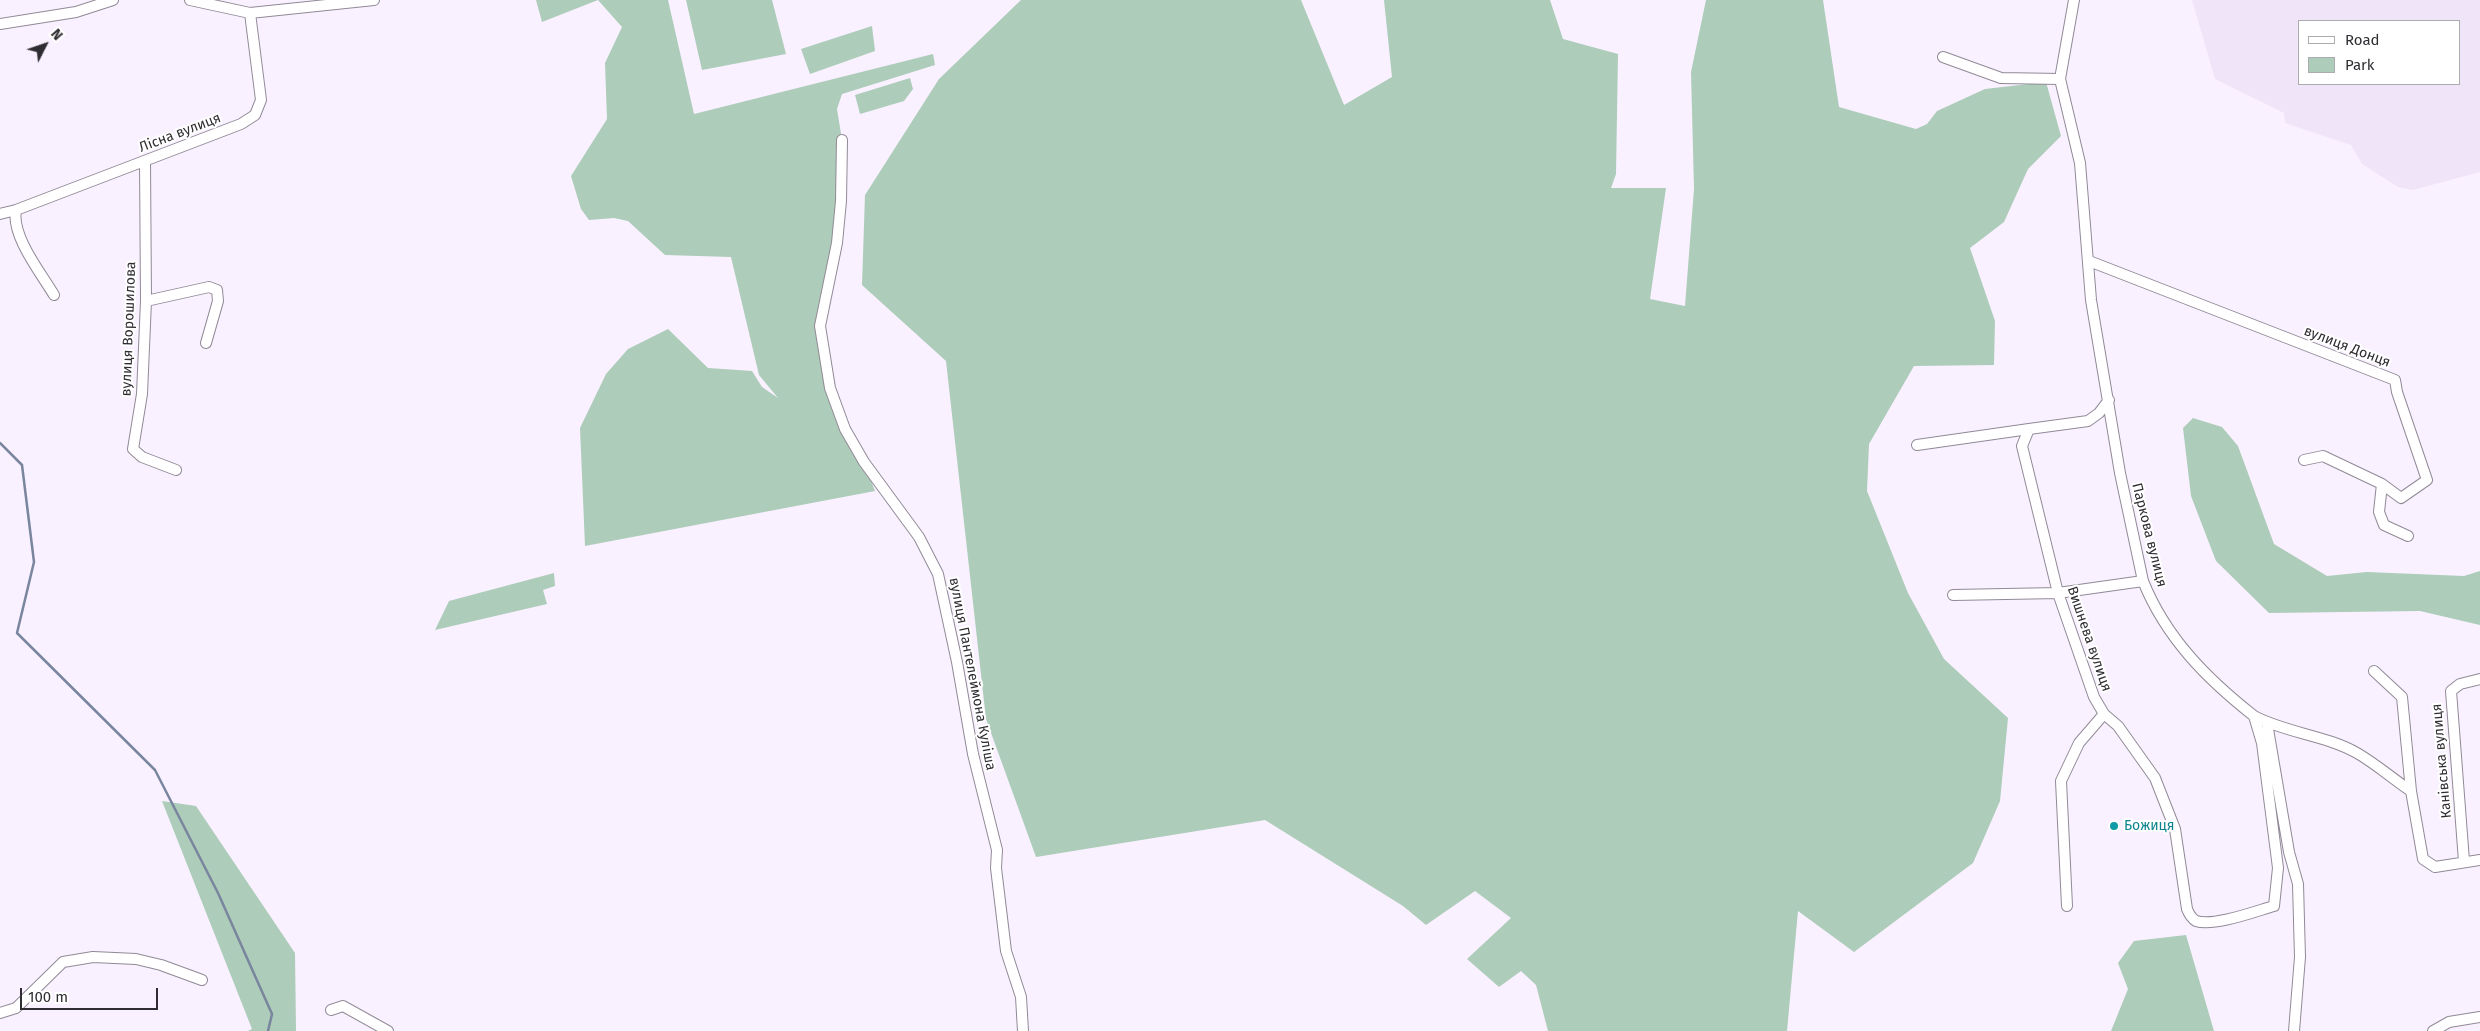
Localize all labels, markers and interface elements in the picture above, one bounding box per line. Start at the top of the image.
north arrow [20,20,70,70]
legend [2298,20,2460,85]
text: N [47,26,66,44]
text: Road [2345,31,2380,49]
text: Park [2345,56,2375,74]
street label: Лісна вулиця [137,110,223,156]
street label: вулиця Ворошилова [118,261,140,397]
street label: вулиця Донця [2301,323,2393,371]
street label: Паркова вулиця [2128,481,2170,589]
street label: вулиця Пантелеймона Куліша [945,576,999,772]
street label: Вишнева вулиця [2063,584,2115,694]
street label: Канівська вулиця [2429,703,2455,819]
place label: Божиця [2124,818,2175,834]
marker: Божиця [2108,820,2120,832]
scale bar [22,978,160,1010]
text: 100 m [28,988,68,1006]

